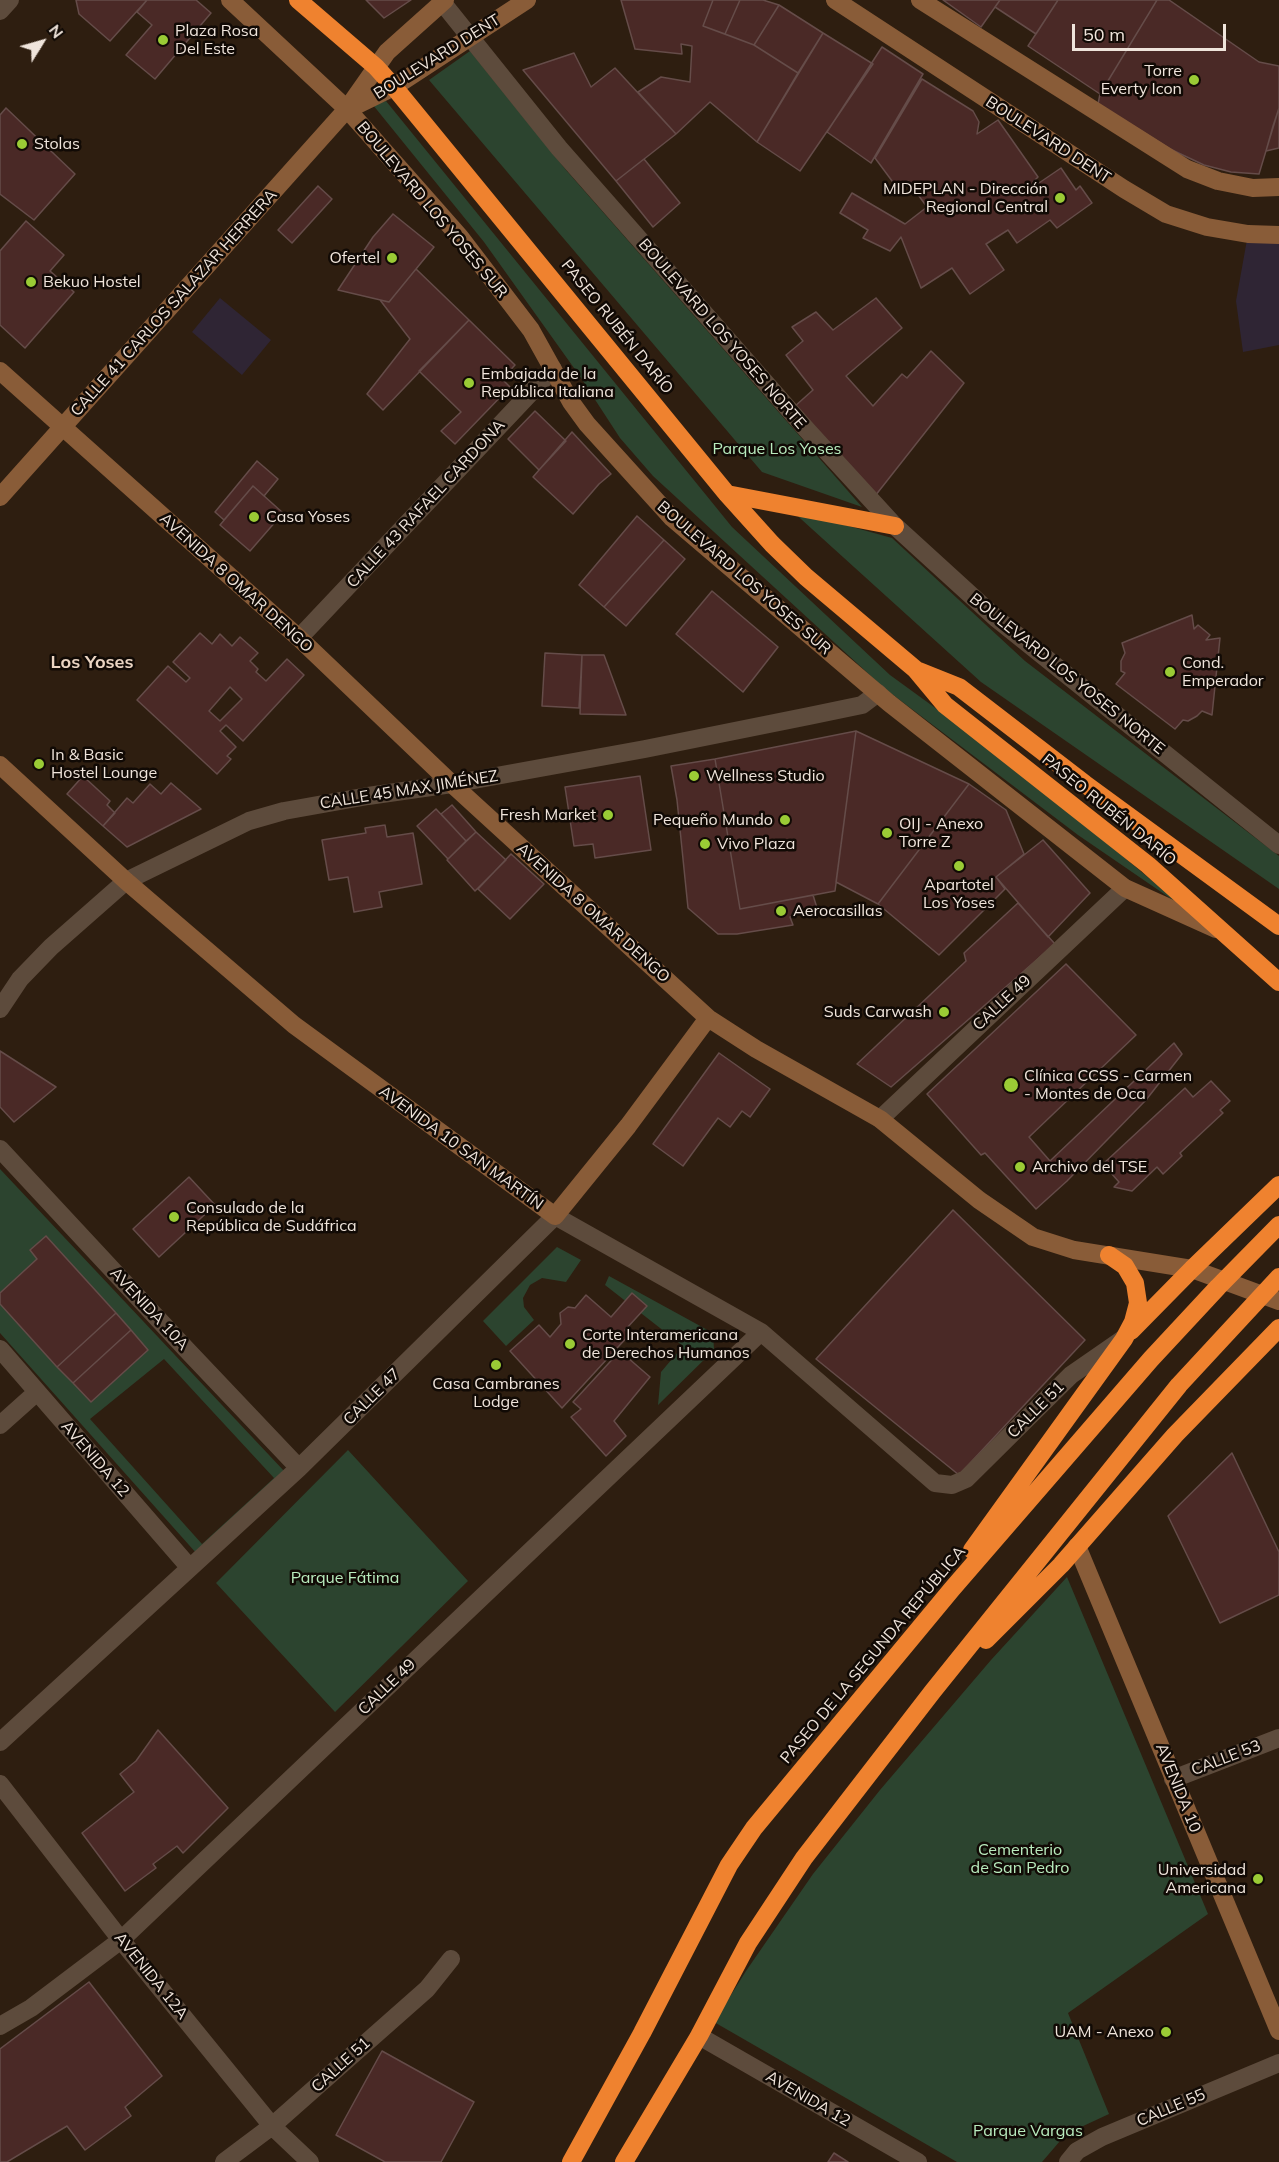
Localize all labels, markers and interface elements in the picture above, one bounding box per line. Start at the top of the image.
street label: BOULEVARD DENT [370,10,504,104]
north arrow [12,12,72,72]
scale bar [1075,12,1230,50]
text: N [45,20,68,42]
place label: Plaza Rosa Del Este [175,21,258,59]
text: 50 m [1083,23,1125,46]
marker: Plaza Rosa Del Este [156,33,170,47]
place label: Torre Everty Icon [1101,61,1182,99]
marker: Torre Everty Icon [1187,73,1201,87]
street label: BOULEVARD DENT [982,92,1114,188]
street label: BOULEVARD LOS YOSES SUR [353,118,511,302]
place label: Stolas [34,134,80,154]
marker: Stolas [15,137,29,151]
place label: MIDEPLAN - Dirección Regional Central [883,179,1048,217]
street label: CALLE 41 CARLOS SALAZAR HERRERA [67,186,281,420]
marker: MIDEPLAN - Dirección Regional Central [1053,191,1067,205]
street label: BOULEVARD LOS YOSES NORTE [634,235,810,433]
place label: Ofertel [329,248,380,268]
marker: Ofertel [385,251,399,265]
street label: PASEO RUBÉN DARÍO [557,256,677,398]
place label: Bekuo Hostel [43,272,141,292]
marker: Bekuo Hostel [24,275,38,289]
place label: Embajada de la República Italiana [481,364,614,402]
marker: Embajada de la República Italiana [462,376,476,390]
street label: CALLE 43 RAFAEL CARDONA [343,416,509,592]
park label: Parque Los Yoses [712,439,842,459]
street label: BOULEVARD LOS YOSES SUR [653,497,835,659]
place label: Casa Yoses [266,507,350,527]
street label: AVENIDA 8 OMAR DENGO [155,509,317,657]
marker: Casa Yoses [247,510,261,524]
street label: BOULEVARD LOS YOSES NORTE [965,589,1169,759]
district label: Los Yoses [51,652,133,674]
place label: Cond. Emperador [1182,653,1264,691]
marker: Cond. Emperador [1163,665,1177,679]
place label: In & Basic Hostel Lounge [51,745,157,783]
street label: PASEO RUBÉN DARÍO [1038,750,1180,870]
marker: In & Basic Hostel Lounge [32,757,46,771]
street label: CALLE 45 MAX JIMÉNEZ [319,766,499,814]
place label: Wellness Studio [706,766,825,786]
marker: Wellness Studio [687,769,701,783]
place label: Fresh Market [500,805,596,825]
marker: Fresh Market [601,808,615,822]
place label: Pequeño Mundo [653,810,773,830]
marker: Pequeño Mundo [778,813,792,827]
place label: OIJ - Anexo Torre Z [899,814,983,852]
marker: OIJ - Anexo Torre Z [880,826,894,840]
place label: Vivo Plaza [717,834,795,854]
marker: Vivo Plaza [698,837,712,851]
street label: AVENIDA 8 OMAR DENGO [512,839,674,987]
marker: Apartotel Los Yoses [952,859,966,873]
place label: Apartotel Los Yoses [923,875,995,913]
place label: Aerocasillas [793,901,883,921]
marker: Aerocasillas [774,904,788,918]
street label: CALLE 49 [969,971,1035,1035]
place label: Suds Carwash [824,1002,932,1022]
marker: Suds Carwash [937,1005,951,1019]
place label: Clínica CCSS - Carmen - Montes de Oca [1024,1066,1192,1104]
marker: Clínica CCSS - Carmen - Montes de Oca [1002,1076,1020,1094]
street label: AVENIDA 10 SAN MARTÍN [375,1082,547,1214]
place label: Archivo del TSE [1032,1157,1147,1177]
marker: Archivo del TSE [1013,1160,1027,1174]
place label: Consulado de la República de Sudáfrica [186,1198,357,1236]
marker: Consulado de la República de Sudáfrica [167,1210,181,1224]
street label: AVENIDA 10A [106,1264,192,1354]
place label: Corte Interamericana de Derechos Humanos [582,1325,750,1363]
marker: Corte Interamericana de Derechos Humanos [563,1337,577,1351]
marker: Casa Cambranes Lodge [489,1358,503,1372]
street label: CALLE 47 [340,1365,404,1429]
place label: Casa Cambranes Lodge [432,1374,560,1412]
street label: CALLE 51 [1004,1378,1068,1442]
street label: AVENIDA 12 [57,1417,133,1501]
street label: PASEO DE LA SEGUNDA REPÚBLICA [776,1542,970,1768]
park label: Parque Fátima [291,1568,399,1588]
street label: CALLE 49 [354,1655,420,1719]
street label: CALLE 53 [1189,1736,1263,1780]
street label: AVENIDA 10 [1151,1741,1205,1835]
park label: Cementerio de San Pedro [971,1840,1069,1878]
place label: Universidad Americana [1158,1860,1246,1898]
marker: Universidad Americana [1251,1872,1265,1886]
street label: AVENIDA 12A [110,1929,192,2023]
place label: UAM - Anexo [1054,2022,1154,2042]
marker: UAM - Anexo [1159,2025,1173,2039]
street label: CALLE 51 [308,2034,374,2096]
street label: AVENIDA 12 [762,2067,854,2131]
street label: CALLE 55 [1134,2085,1208,2131]
park label: Parque Vargas [973,2121,1083,2141]

